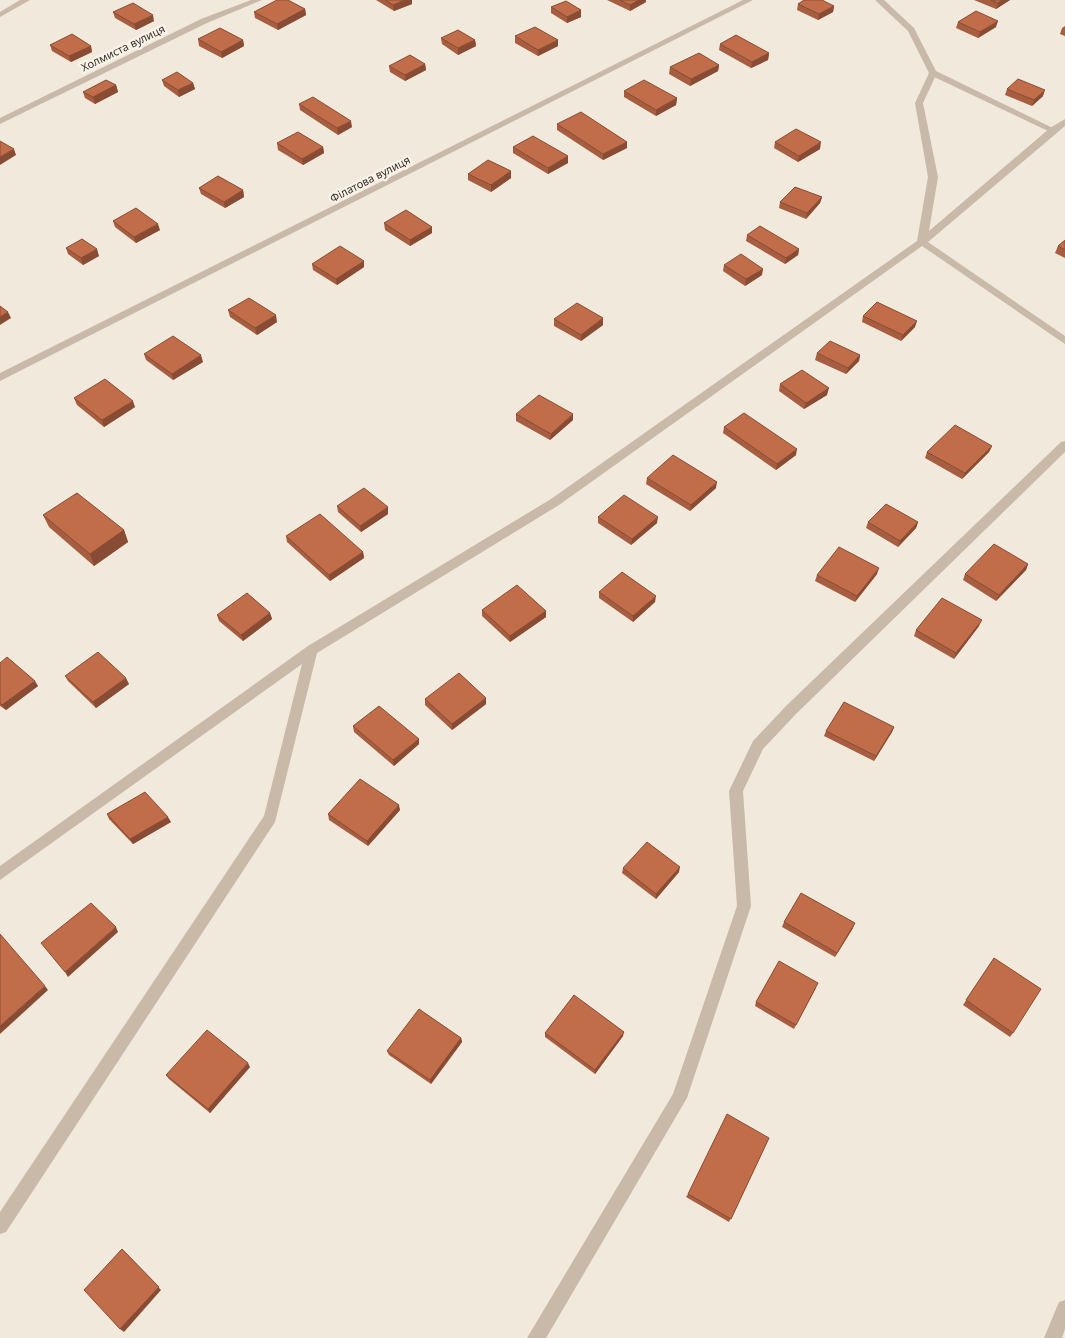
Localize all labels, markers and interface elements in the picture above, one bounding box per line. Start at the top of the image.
street label: Холмиста вулиця [78,21,167,74]
street label: Філатова вулиця [327,152,413,205]

